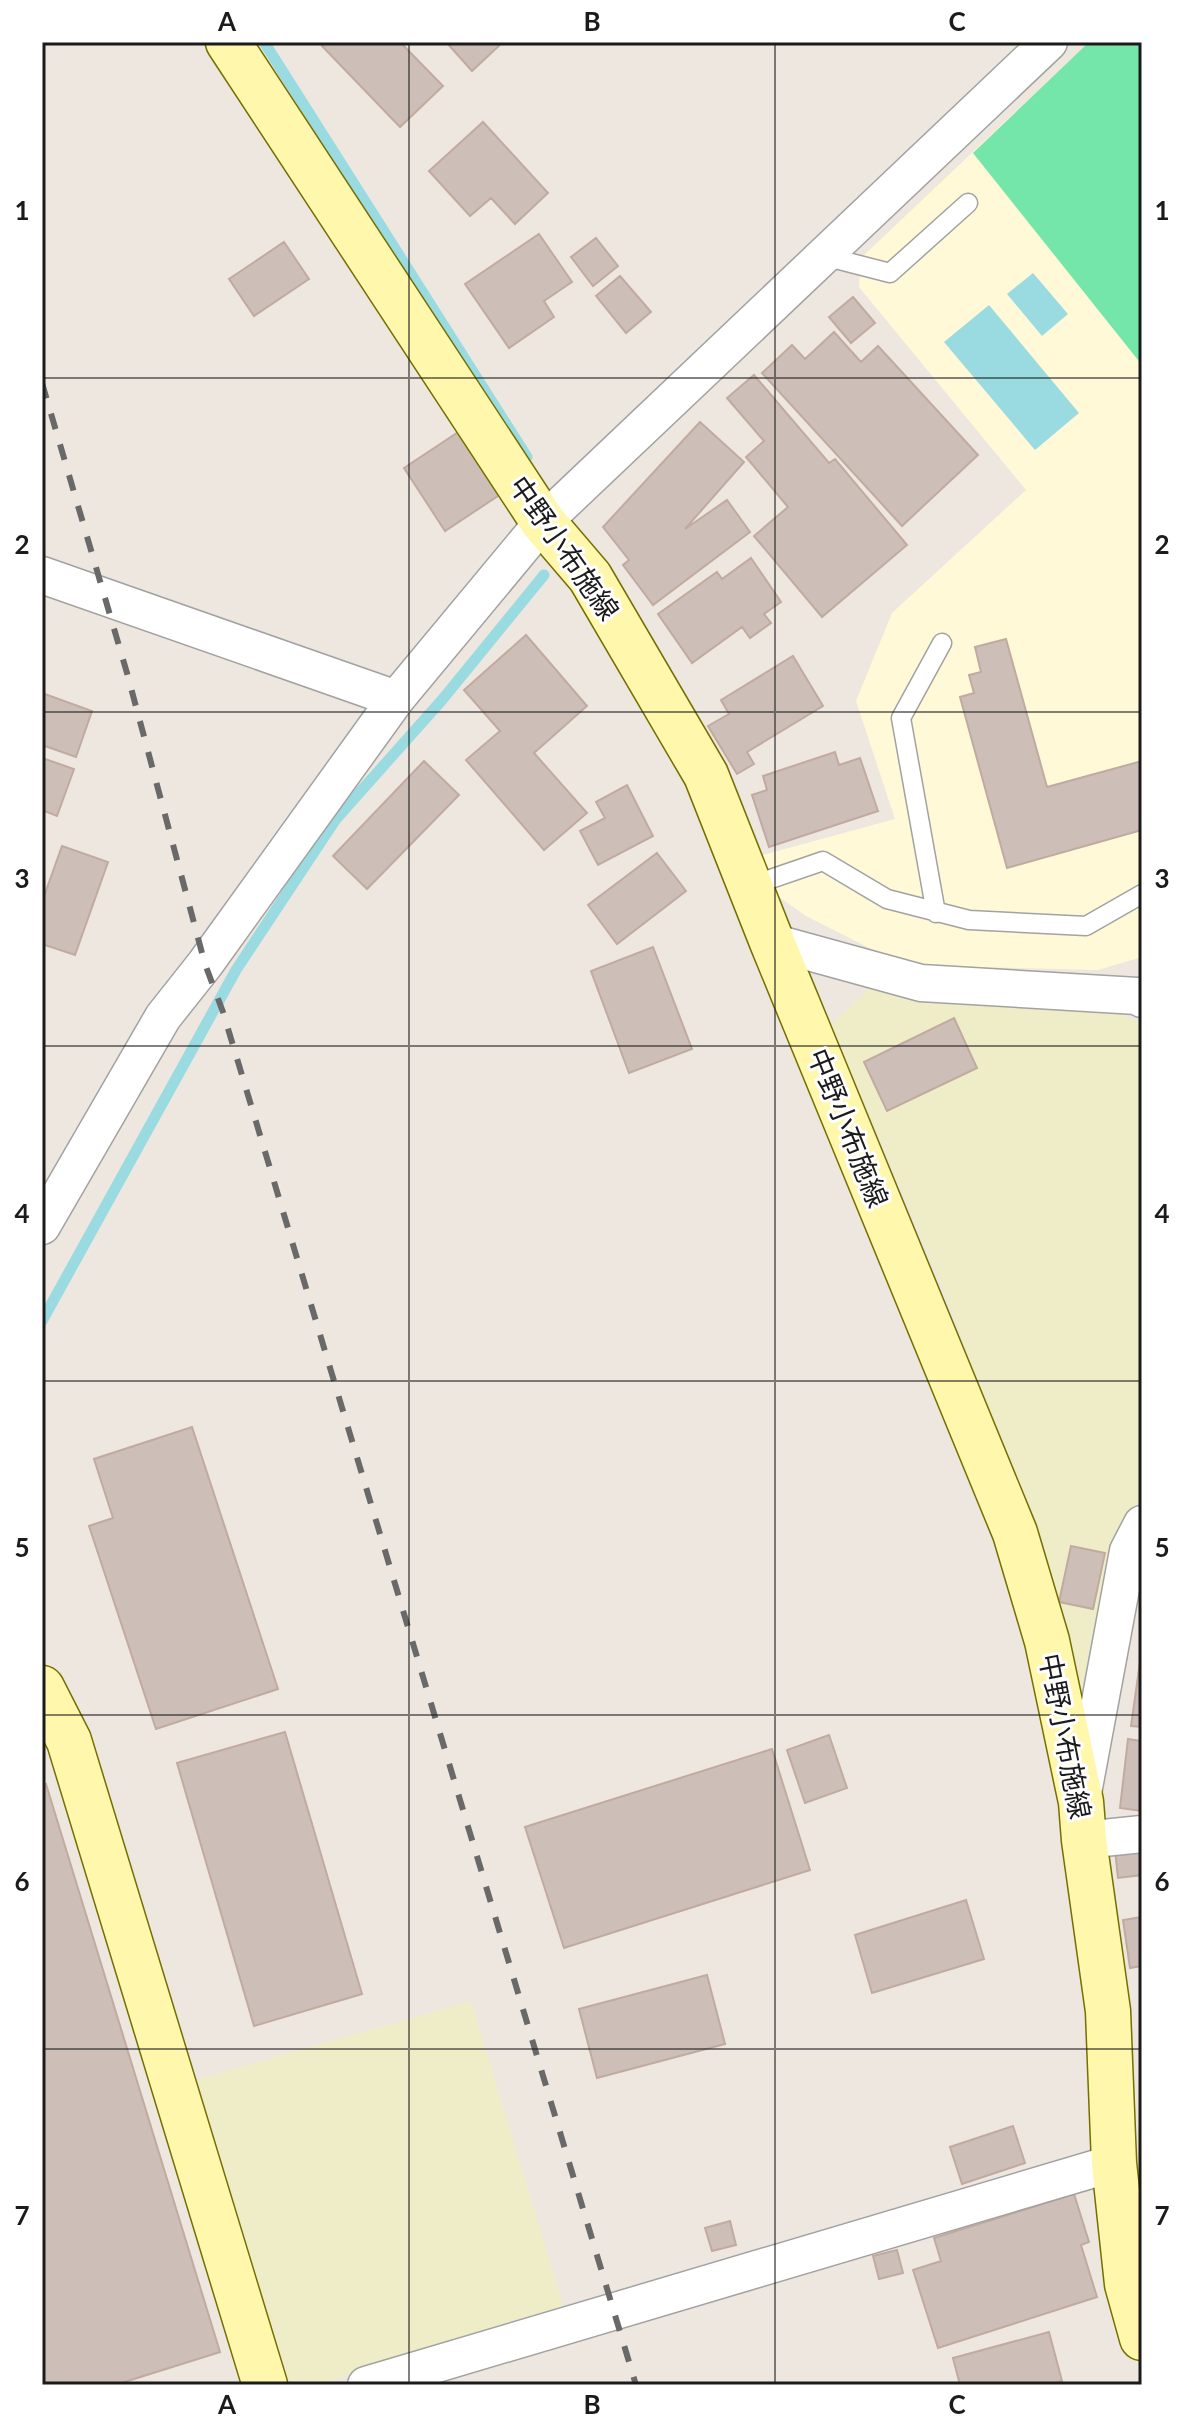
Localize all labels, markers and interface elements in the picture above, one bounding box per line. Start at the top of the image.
text: A [217,5,237,37]
text: B [583,5,601,37]
text: C [948,5,966,37]
text: 1 [14,194,30,226]
text: 1 [1154,194,1170,226]
street label: 中野小布施線 [503,469,627,626]
text: 2 [14,528,30,560]
text: 2 [1154,528,1170,560]
text: 3 [14,862,30,894]
text: 3 [1154,862,1170,894]
street label: 中野小布施線 [802,1043,896,1212]
text: 4 [14,1197,30,1229]
text: 4 [1154,1197,1170,1229]
text: 5 [14,1531,30,1563]
text: 5 [1154,1531,1170,1563]
street label: 中野小布施線 [1033,1650,1099,1822]
text: 6 [14,1865,30,1897]
text: 6 [1154,1865,1170,1897]
text: 7 [14,2199,30,2231]
text: 7 [1154,2199,1170,2231]
text: A [217,2388,237,2420]
text: B [583,2388,601,2420]
text: C [948,2388,966,2420]

